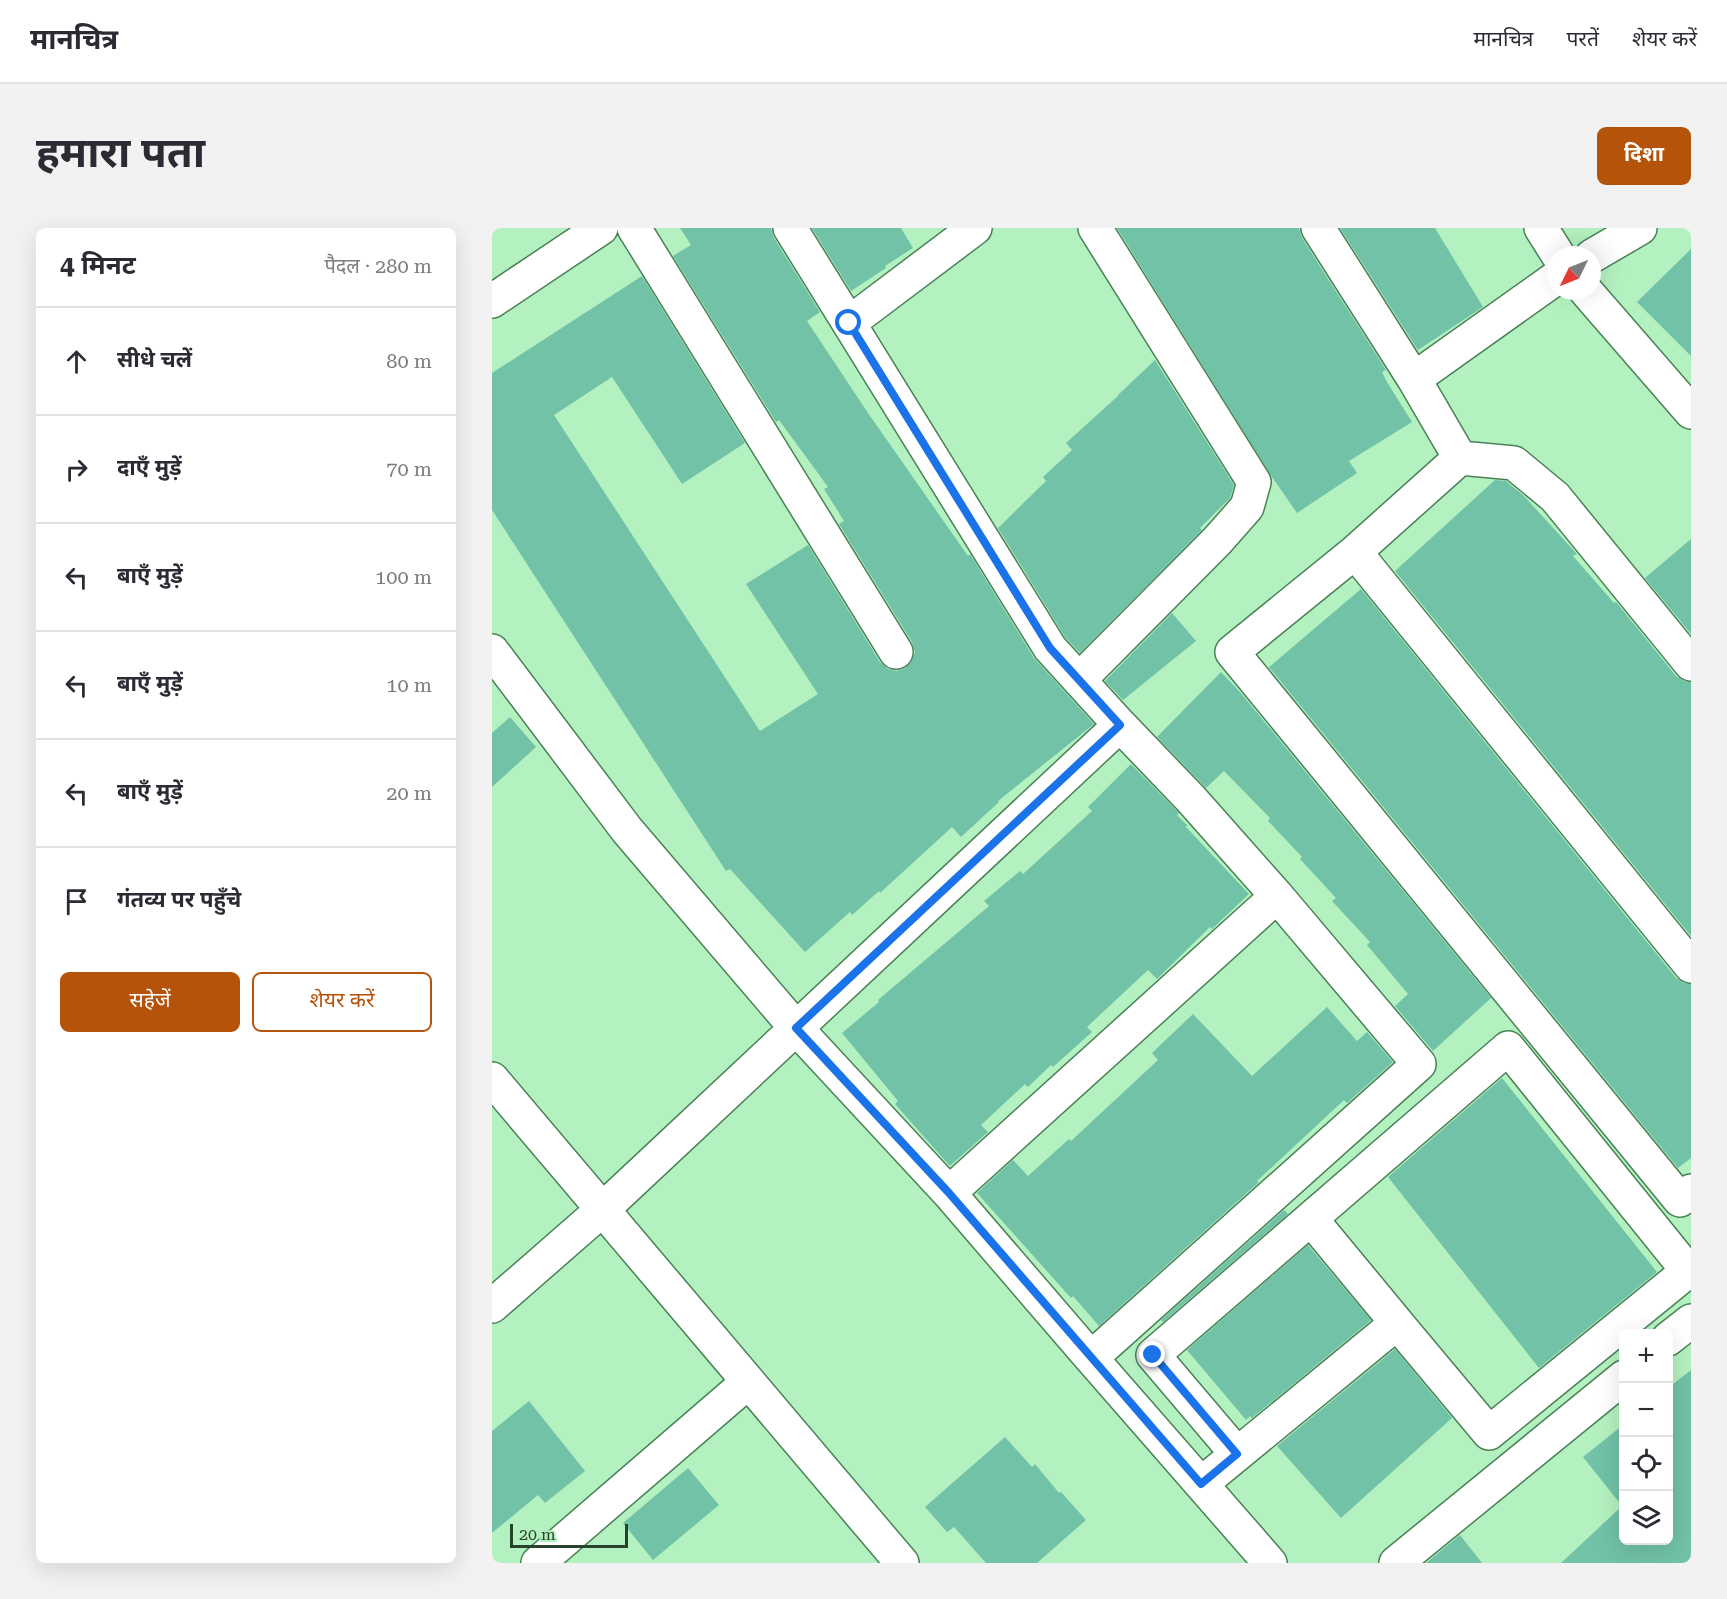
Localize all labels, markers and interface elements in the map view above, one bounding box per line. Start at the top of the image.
text: मानचित्र [30,23,118,56]
text: मानचित्र [1473,27,1533,51]
text: परतें [1566,27,1599,51]
text: शेयर करें [1632,27,1697,51]
button: दिशा [1597,127,1691,185]
text: हमारा पता [36,128,205,177]
north arrow [1547,246,1601,300]
text: 4 मिनट [60,250,136,280]
text: पैदल · 280 m [324,254,432,278]
route start [835,309,861,335]
icon: ahead [60,345,93,378]
text: सीधे चलें [117,347,192,372]
text: 80 m [386,349,432,373]
icon: right [60,453,93,486]
text: दाएँ मुड़ें [117,455,182,480]
text: 70 m [386,457,432,481]
icon: left [60,561,93,594]
text: बाएँ मुड़ें [117,563,183,588]
text: 100 m [375,565,432,589]
icon: left [60,669,93,702]
text: बाएँ मुड़ें [117,671,183,696]
text: 10 m [386,673,432,697]
icon: left [60,777,93,810]
text: बाएँ मुड़ें [117,779,183,804]
text: 20 m [386,781,432,805]
icon: arrive [60,885,93,918]
text: गंतव्य पर पहुँचे [117,887,241,912]
button: सहेजें [60,972,240,1032]
button: शेयर करें [252,972,432,1032]
map controls [1619,1329,1673,1545]
button: + [1619,1329,1673,1383]
route end [1139,1341,1165,1367]
button: − [1619,1383,1673,1437]
button: locate [1619,1437,1673,1491]
button: layers [1619,1491,1673,1545]
scale bar [510,1521,628,1548]
text: 20 m [519,1525,556,1544]

